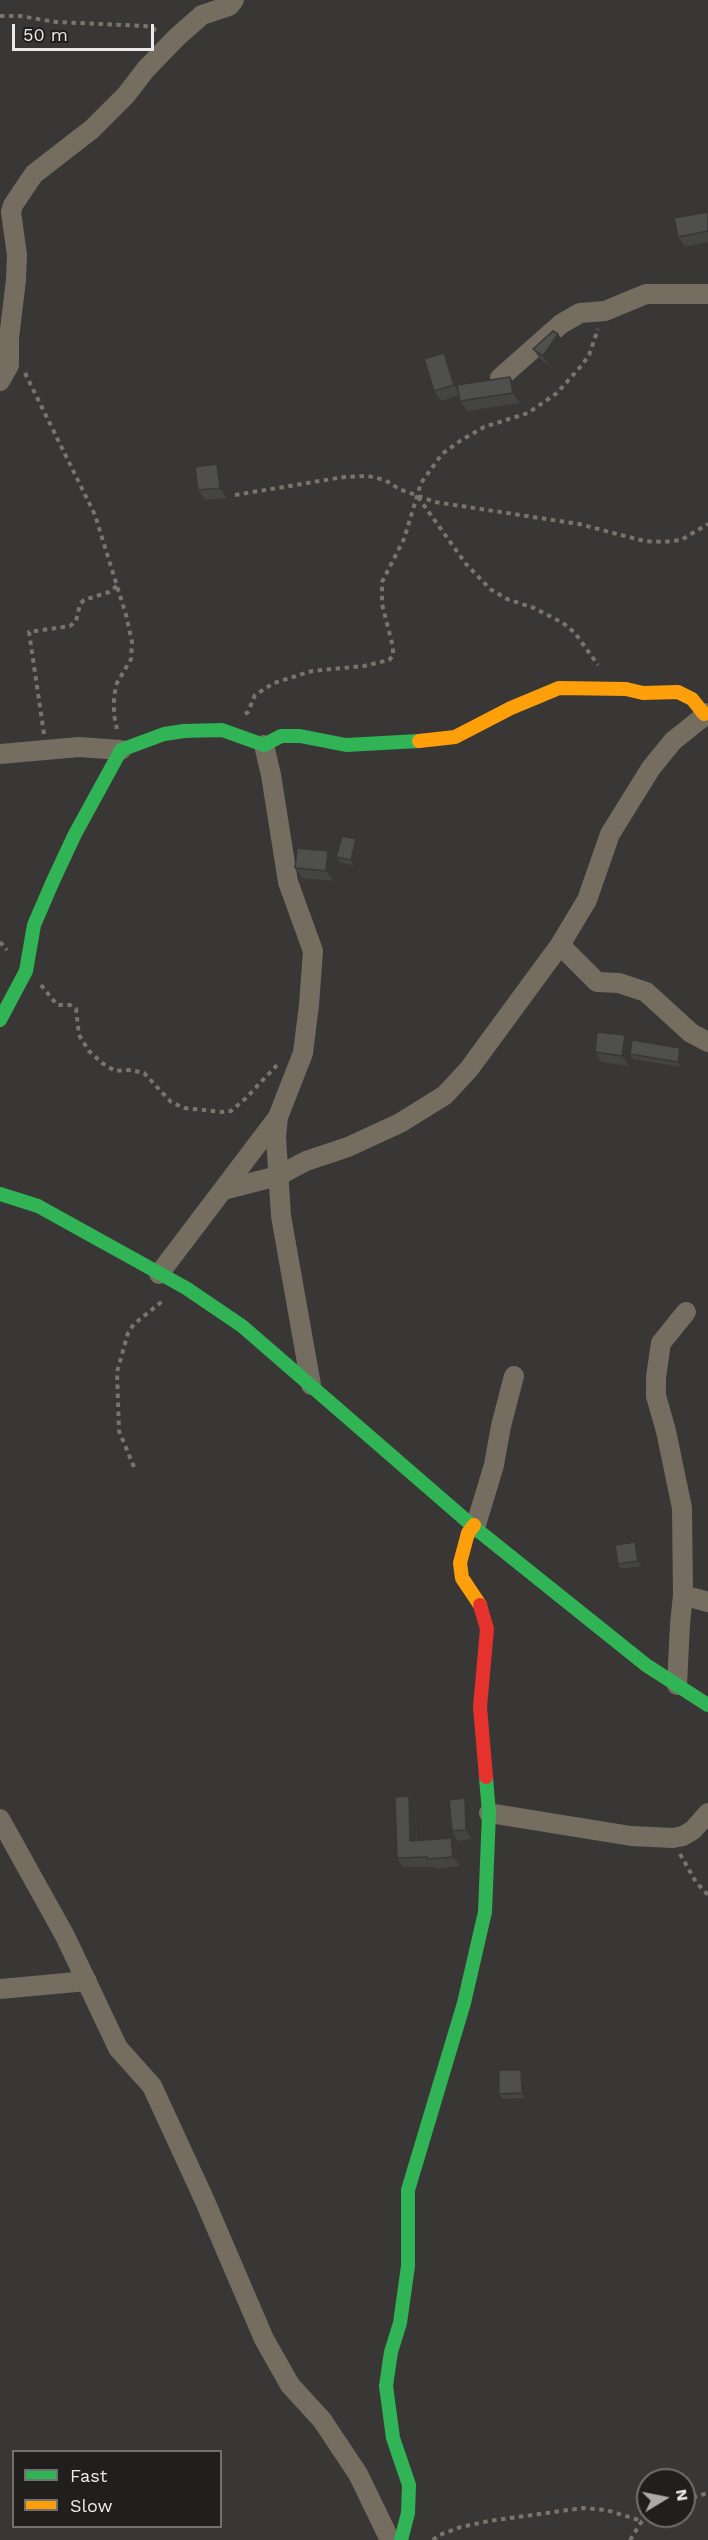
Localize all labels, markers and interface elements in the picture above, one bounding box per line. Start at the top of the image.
scale bar [15,12,158,50]
text: 50 m [23,24,68,45]
legend [12,2450,222,2528]
text: Fast [70,2465,107,2486]
north arrow [636,2468,696,2528]
text: N [672,2488,693,2503]
text: Slow [70,2495,113,2516]

